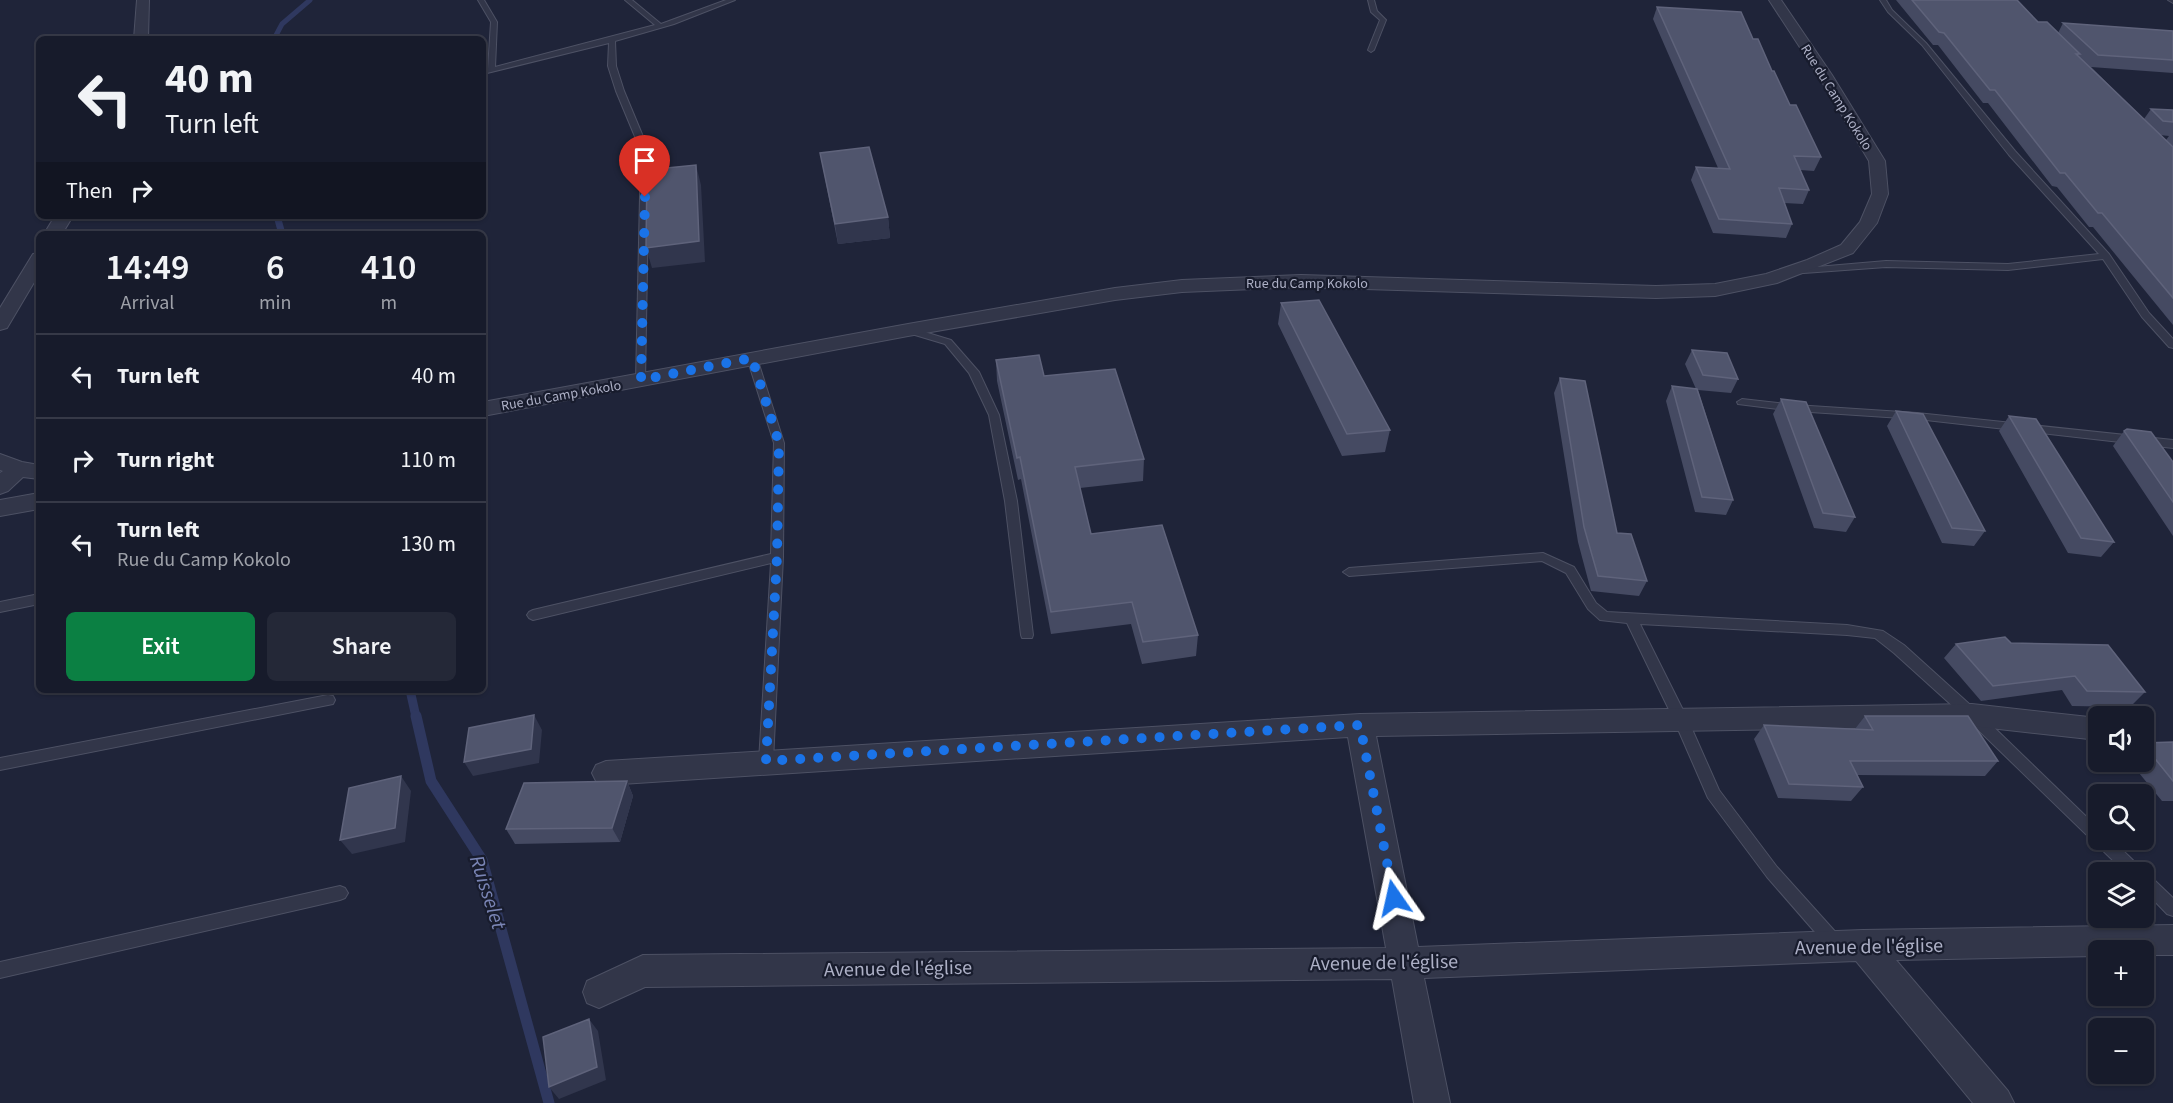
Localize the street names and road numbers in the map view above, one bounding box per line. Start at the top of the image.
street label: Rue du Camp Kokolo [1795,41,1877,154]
street label: Rue du Camp Kokolo [1246,274,1368,294]
street label: Rue du Camp Kokolo [499,376,623,416]
street label: Avenue de l'église [1795,932,1943,962]
street label: Avenue de l'église [1310,948,1458,978]
street label: Avenue de l'église [824,954,972,984]

